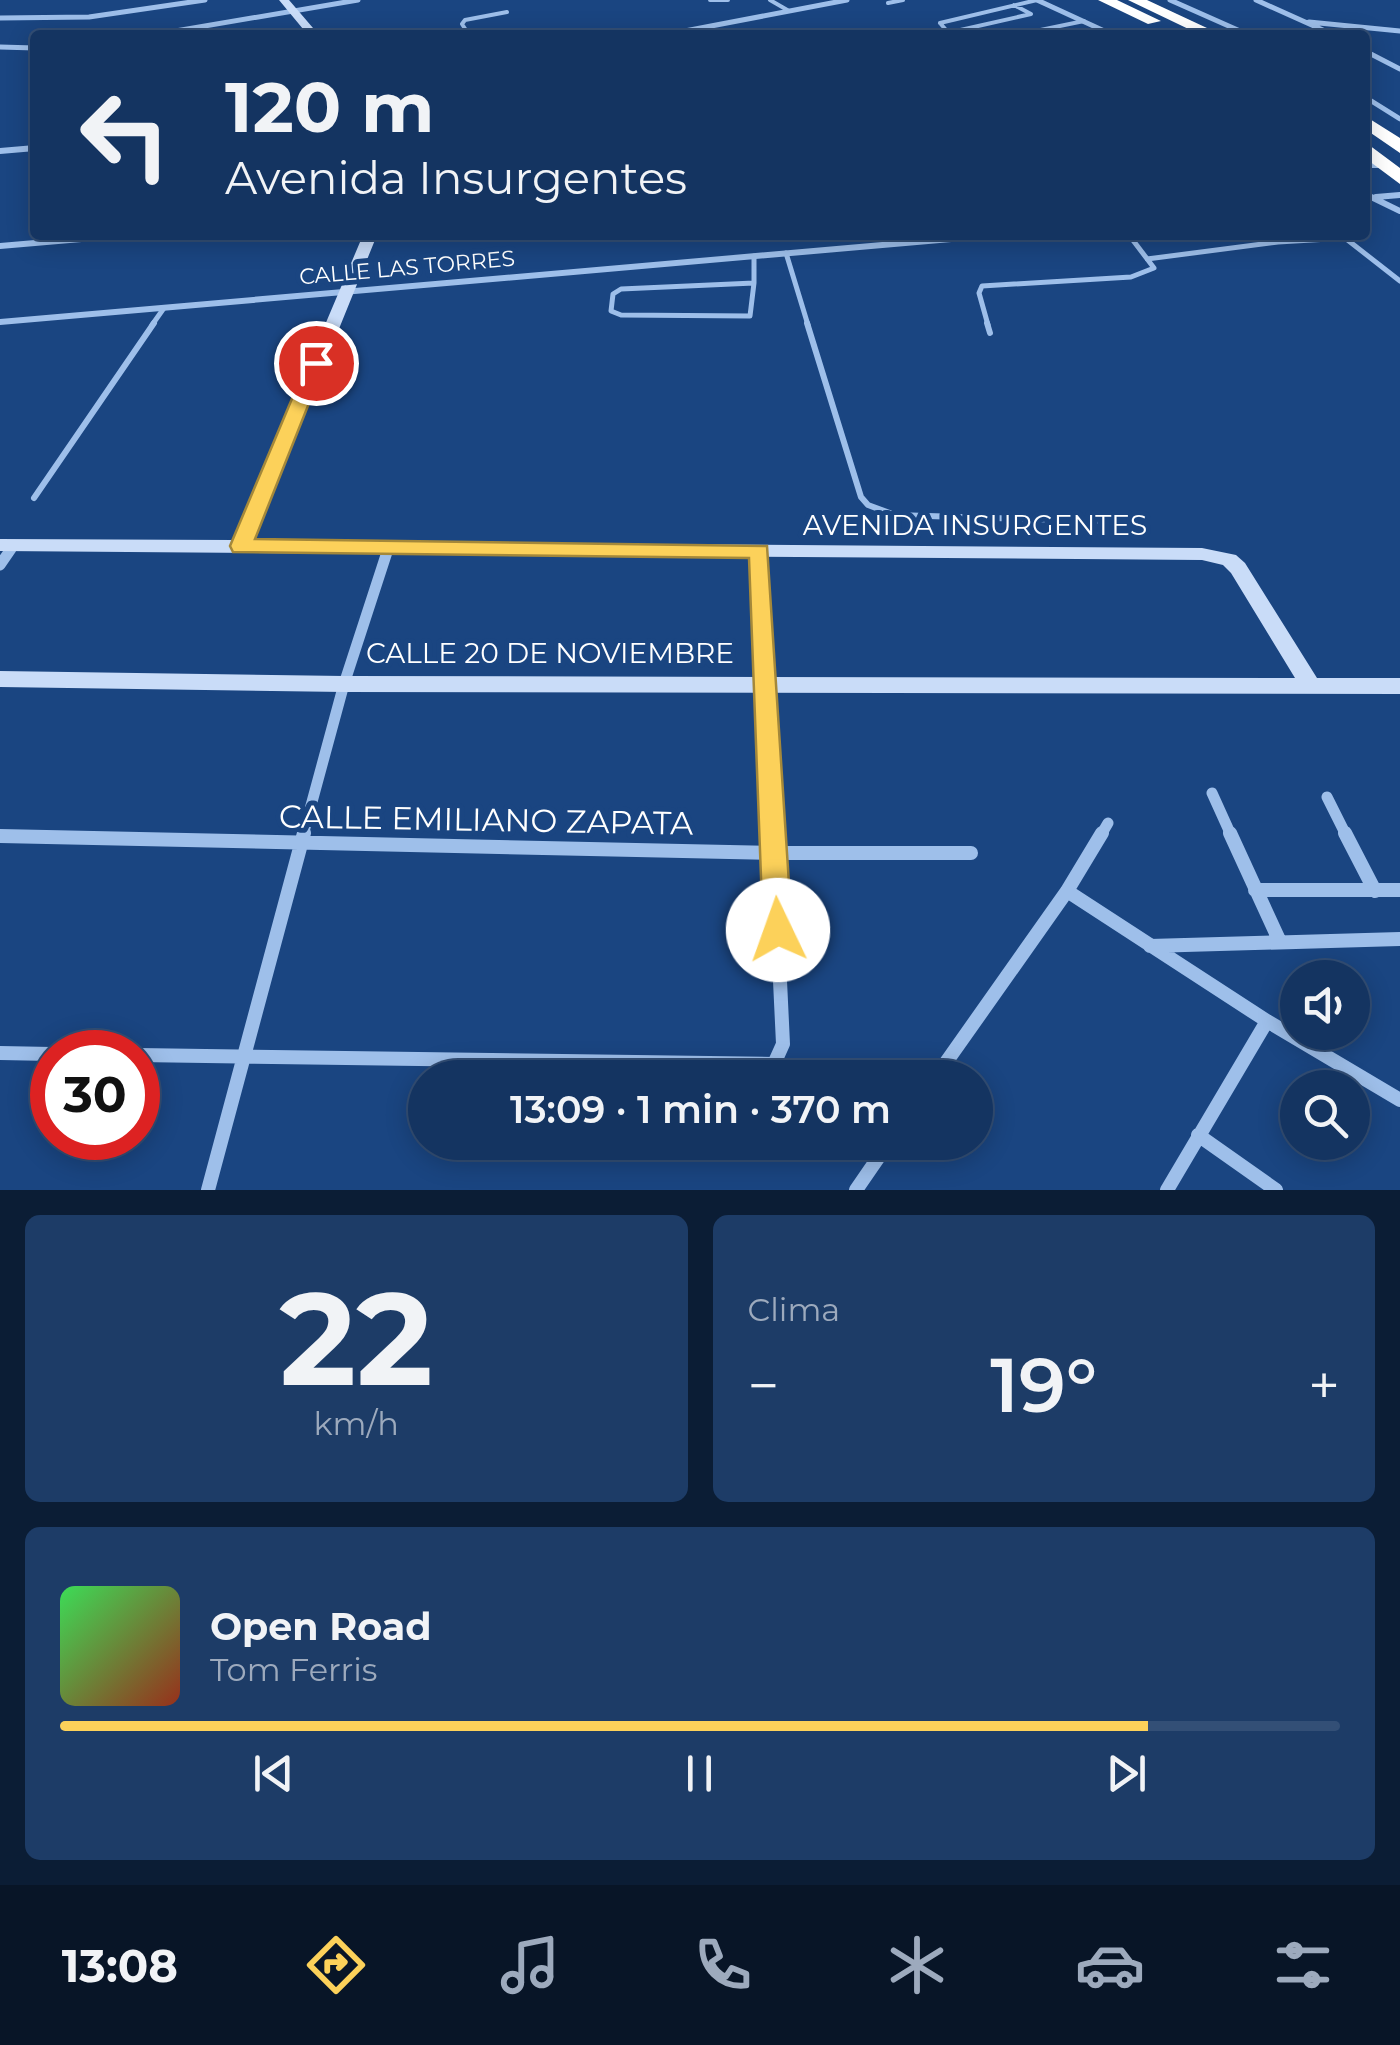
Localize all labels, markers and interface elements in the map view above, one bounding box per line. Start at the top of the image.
text: 120 m [225,64,435,150]
icon: left [60,70,190,200]
text: Avenida Insurgentes [225,150,687,205]
street label: CALLE LAS TORRES [298,245,516,290]
pin [274,321,359,406]
icon: arrive [289,336,344,391]
street label: AVENIDA INSURGENTES [803,508,1147,542]
street label: CALLE 20 DE NOVIEMBRE [366,636,734,670]
street label: CALLE EMILIANO ZAPATA [279,796,693,843]
position arrow [726,878,830,982]
map controls [1280,960,1370,1160]
button: sound [1280,960,1370,1050]
speed limit sign: 30 [30,1030,160,1160]
button: search [1280,1070,1370,1160]
text: 13:09 · 1 min · 370 m [510,1086,891,1133]
text: 22 [280,1259,433,1418]
text: Clima [748,1290,840,1329]
text: 19° [990,1339,1097,1431]
text: − [748,1352,779,1419]
text: + [1308,1352,1340,1419]
text: km/h [314,1404,399,1443]
text: Open Road [210,1603,432,1650]
text: Tom Ferris [210,1650,377,1689]
icon: previous [246,1746,301,1801]
icon: pause [672,1746,727,1801]
icon: next [1099,1746,1154,1801]
icon: directions [301,1930,371,2000]
icon: music [495,1930,565,2000]
icon: phone [688,1930,758,2000]
icon: climate [882,1930,952,2000]
icon: car [1075,1930,1145,2000]
icon: filters [1268,1930,1338,2000]
text: 13:08 [62,1938,178,1993]

